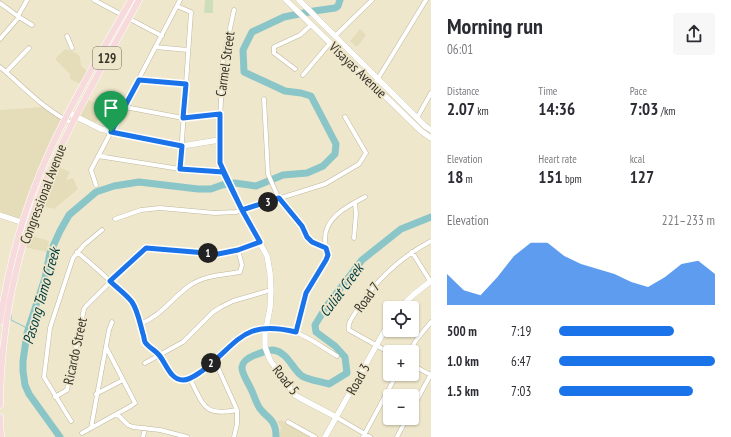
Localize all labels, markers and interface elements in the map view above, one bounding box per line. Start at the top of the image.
text: Morning run [447,12,543,40]
button: share [673,13,715,55]
street label: Carmel Street [212,30,239,98]
street label: Visayas Avenue [325,37,391,102]
text: 06:01 [447,41,473,58]
road number: 129 [93,47,121,69]
text: Distance [447,84,479,98]
text: Time [538,84,557,98]
text: Pace [630,84,647,98]
pin [94,91,128,132]
icon: arrive [100,97,122,119]
text: 2.07 [447,98,475,120]
text: 14:36 [538,98,575,120]
text: 7:03 [630,98,658,120]
text: km [475,104,489,118]
text: /km [658,104,675,118]
street label: Congressional Avenue [16,141,70,246]
text: Elevation [447,152,482,166]
text: Heart rate [538,152,577,166]
text: kcal [630,152,645,166]
text: 18 [447,166,463,188]
text: 151 [538,166,563,188]
text: 127 [630,166,654,188]
text: m [463,172,473,186]
text: bpm [563,172,582,186]
pin: 3 [258,192,278,212]
text: 3 [265,195,271,209]
text: Elevation [447,212,489,229]
text: 221–233 m [662,212,715,229]
water label: Pasong Tamo Creek [18,243,64,346]
pin: 1 [198,243,218,263]
text: 1 [205,246,211,260]
water label: Culiat Creek [315,258,369,321]
street label: Road 7 [350,278,384,316]
map controls [383,301,419,425]
button: locate [383,301,419,337]
street label: Ricardo Street [59,316,91,386]
text: 500 m [447,323,477,340]
text: 7:19 [511,323,531,340]
button: + [383,345,419,381]
pin: 2 [201,353,221,373]
text: 1.0 km [447,353,479,370]
text: 6:47 [511,353,531,370]
text: 2 [208,356,214,370]
street label: Road 3 [342,360,374,398]
street label: Road 5 [269,361,303,399]
text: 1.5 km [447,383,479,400]
text: 7:03 [511,383,531,400]
button: − [383,389,419,425]

